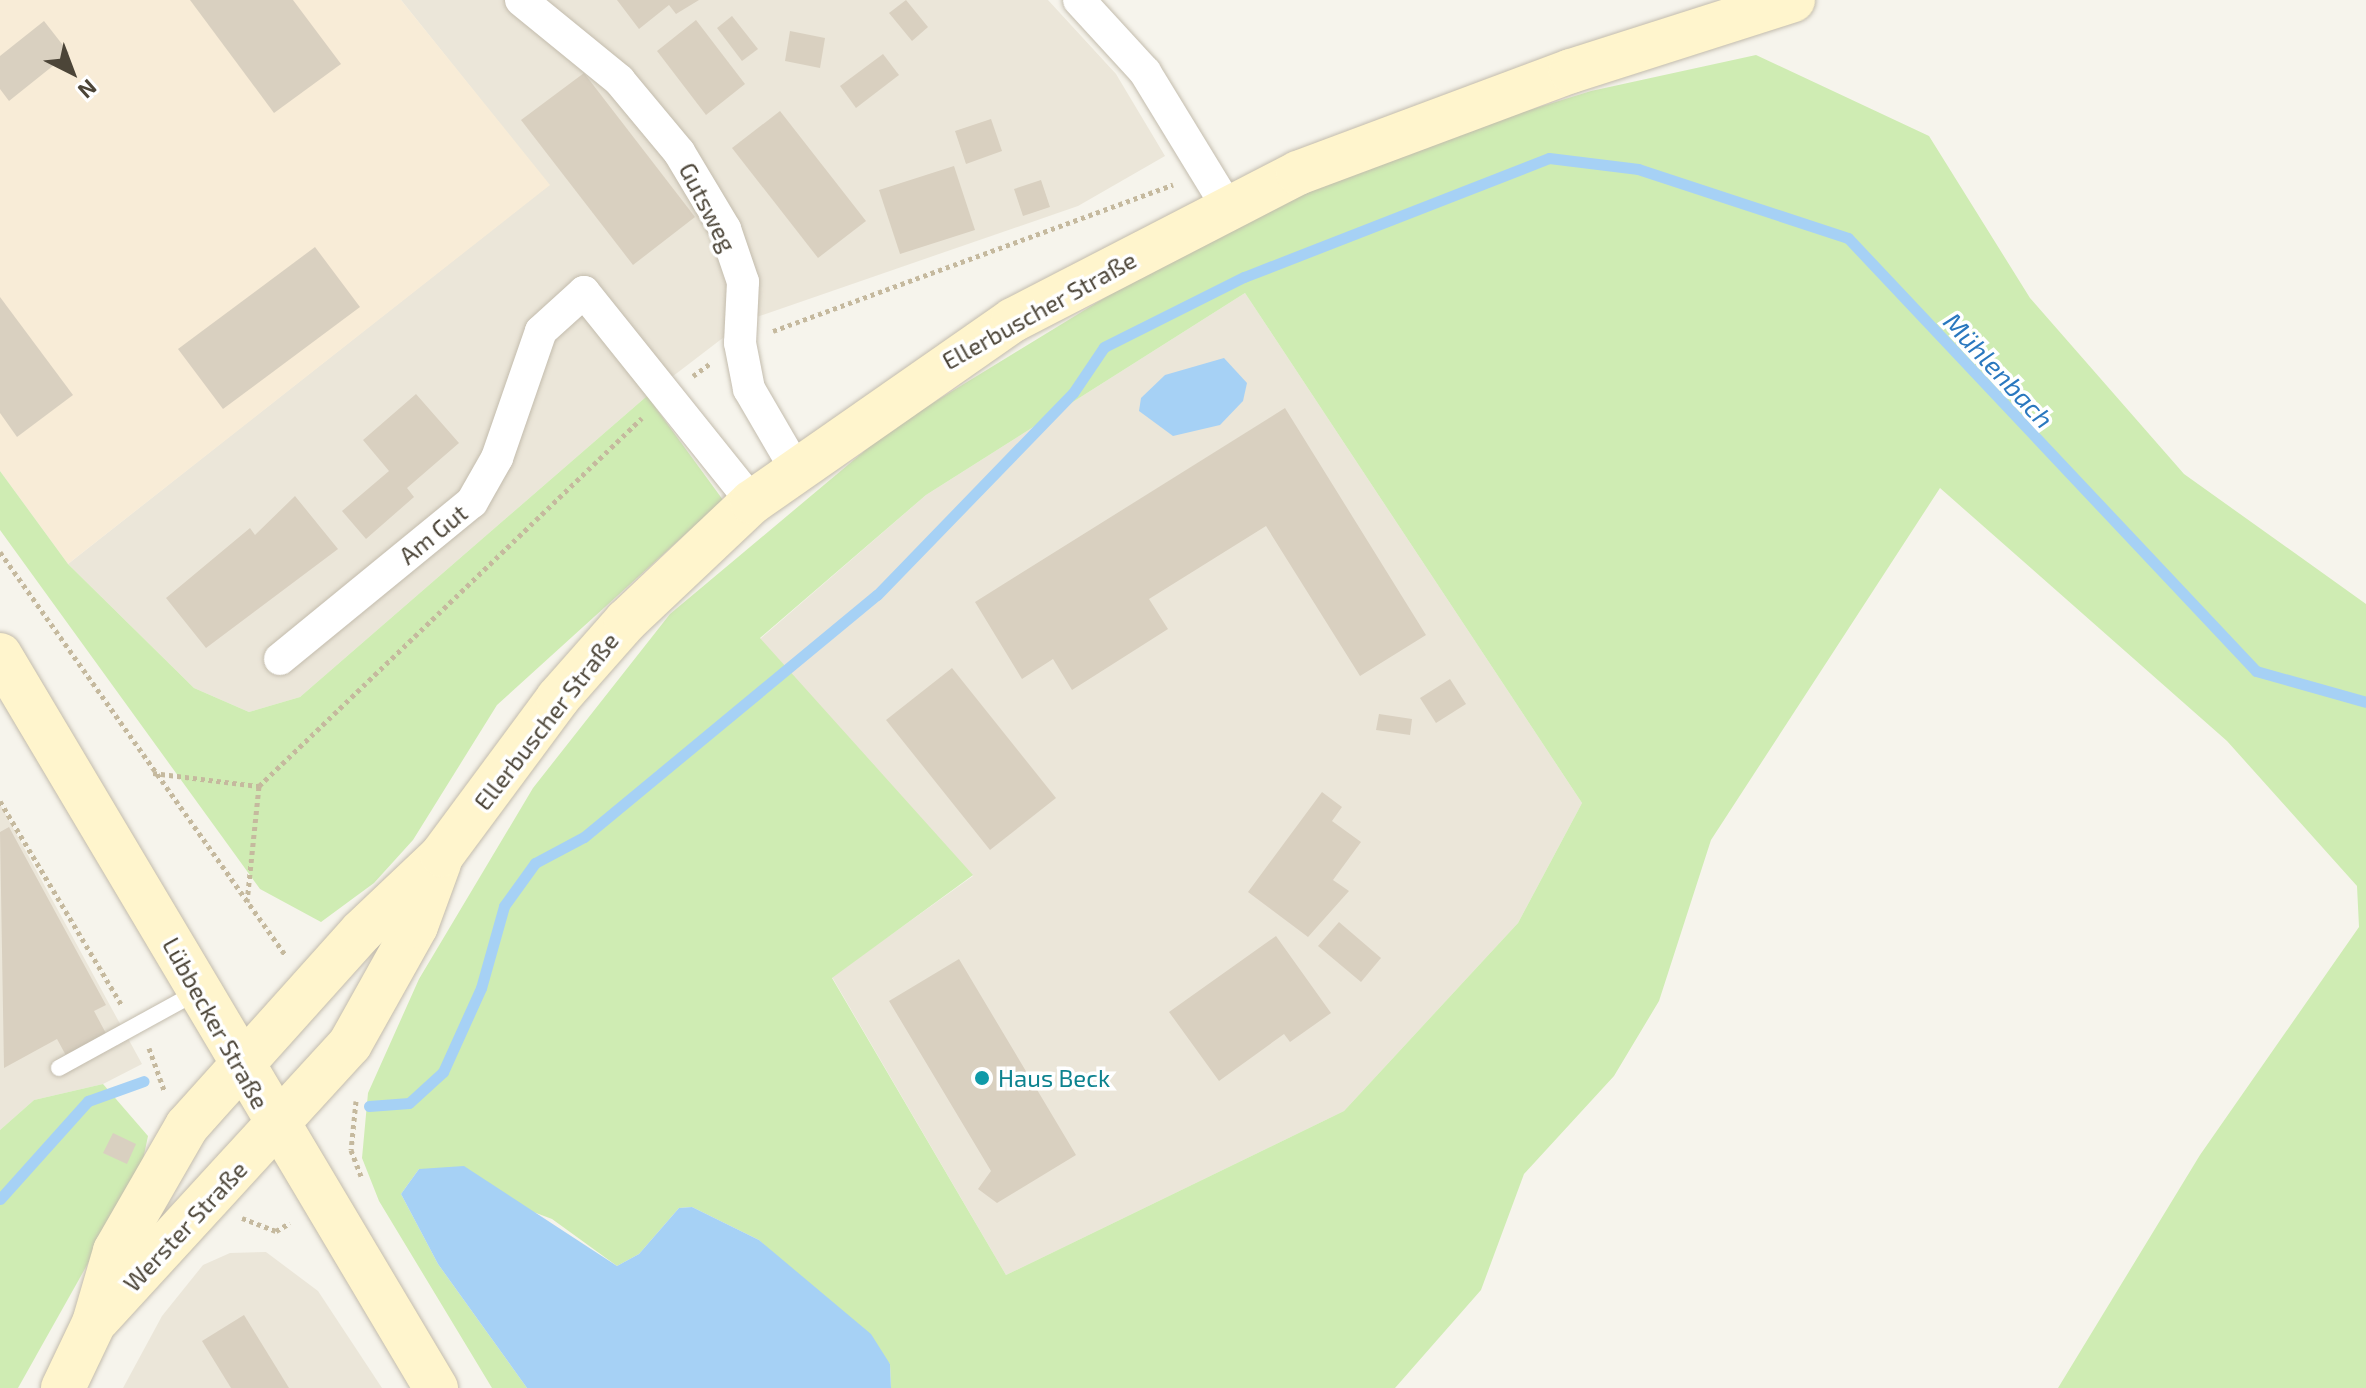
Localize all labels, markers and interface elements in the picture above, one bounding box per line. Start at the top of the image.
north arrow [32,32,112,112]
text: N [73,75,103,105]
street label: Gutsweg [673,158,743,256]
street label: Ellerbuscher Straße [937,245,1141,375]
water label: Mühlenbach [1938,306,2060,434]
street label: Am Gut [393,498,473,570]
street label: Ellerbuscher Straße [468,626,624,816]
street label: Lübbecker Straße [157,932,275,1114]
place label: Haus Beck [998,1064,1110,1092]
marker: Haus Beck [973,1069,991,1087]
street label: Werster Straße [117,1155,253,1297]

